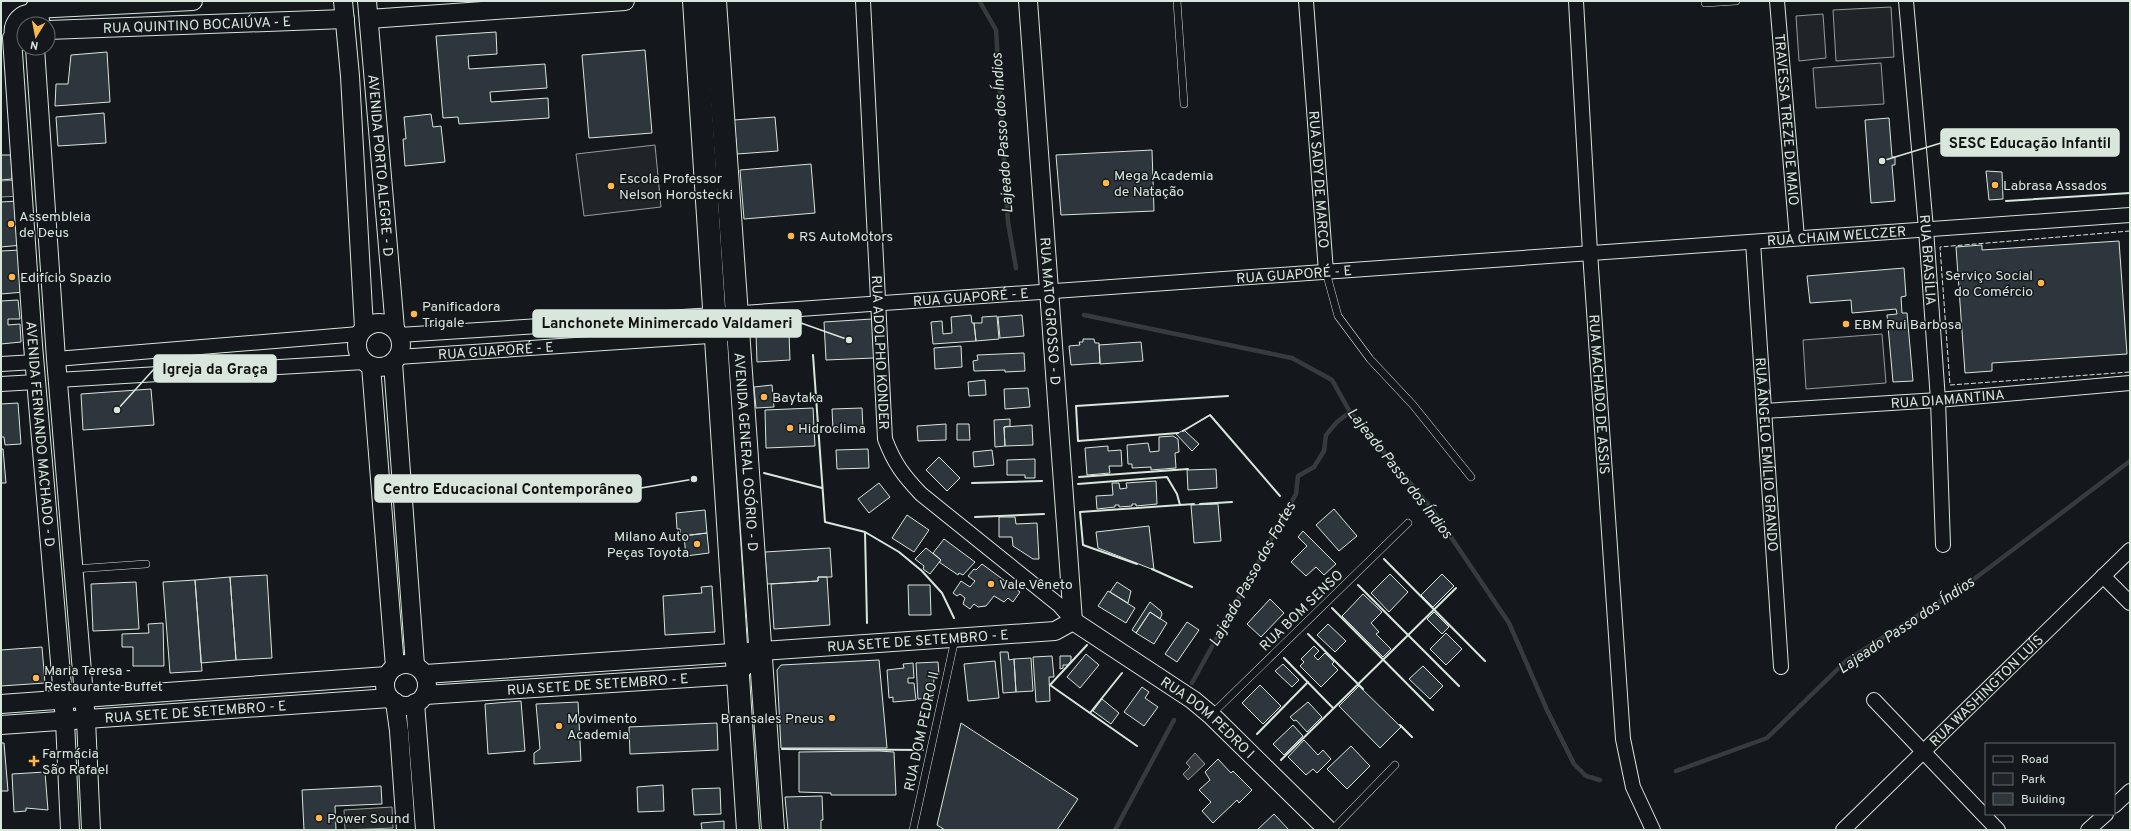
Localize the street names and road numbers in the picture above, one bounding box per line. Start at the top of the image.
street label: RUA QUINTINO BOCAIÚVA - E [103,14,291,38]
street label: TRAVESSA TREZE DE MAIO [1770,33,1801,206]
street label: AVENIDA PORTO ALEGRE - D [363,74,396,257]
street label: RUA SADY DE MARCO [1304,110,1331,249]
street label: RUA BRASÍLIA [1915,214,1938,306]
street label: RUA CHAIM WELCZER [1767,224,1907,251]
street label: RUA MATO GROSSO - D [1035,237,1063,386]
street label: RUA GUAPORÉ - E [1236,263,1352,288]
street label: RUA ADOLPHO KONDER [867,275,892,430]
street label: RUA GUAPORÉ - E [912,286,1029,311]
street label: RUA MACHADO DE ASSIS [1584,314,1612,475]
street label: AVENIDA FERNANDO MACHADO - D [21,320,57,548]
street label: RUA GUAPORÉ - E [438,340,554,364]
street label: AVENIDA GENERAL OSÓRIO - D [730,352,760,552]
street label: RUA ÂNGELO EMÍLIO GRANDO [1751,357,1780,552]
street label: RUA DIAMANTINA [1890,387,2005,413]
street label: RUA BOM SENSO [1257,567,1347,655]
street label: RUA SETE DE SETEMBRO - E [827,627,1009,657]
street label: RUA WASHINGTON LUÍS [1927,632,2048,751]
street label: RUA DOM PEDRO II [901,670,943,793]
street label: RUA SETE DE SETEMBRO - E [506,671,689,700]
street label: RUA DOM PEDRO I [1157,674,1257,763]
street label: RUA SETE DE SETEMBRO - E [104,698,287,728]

